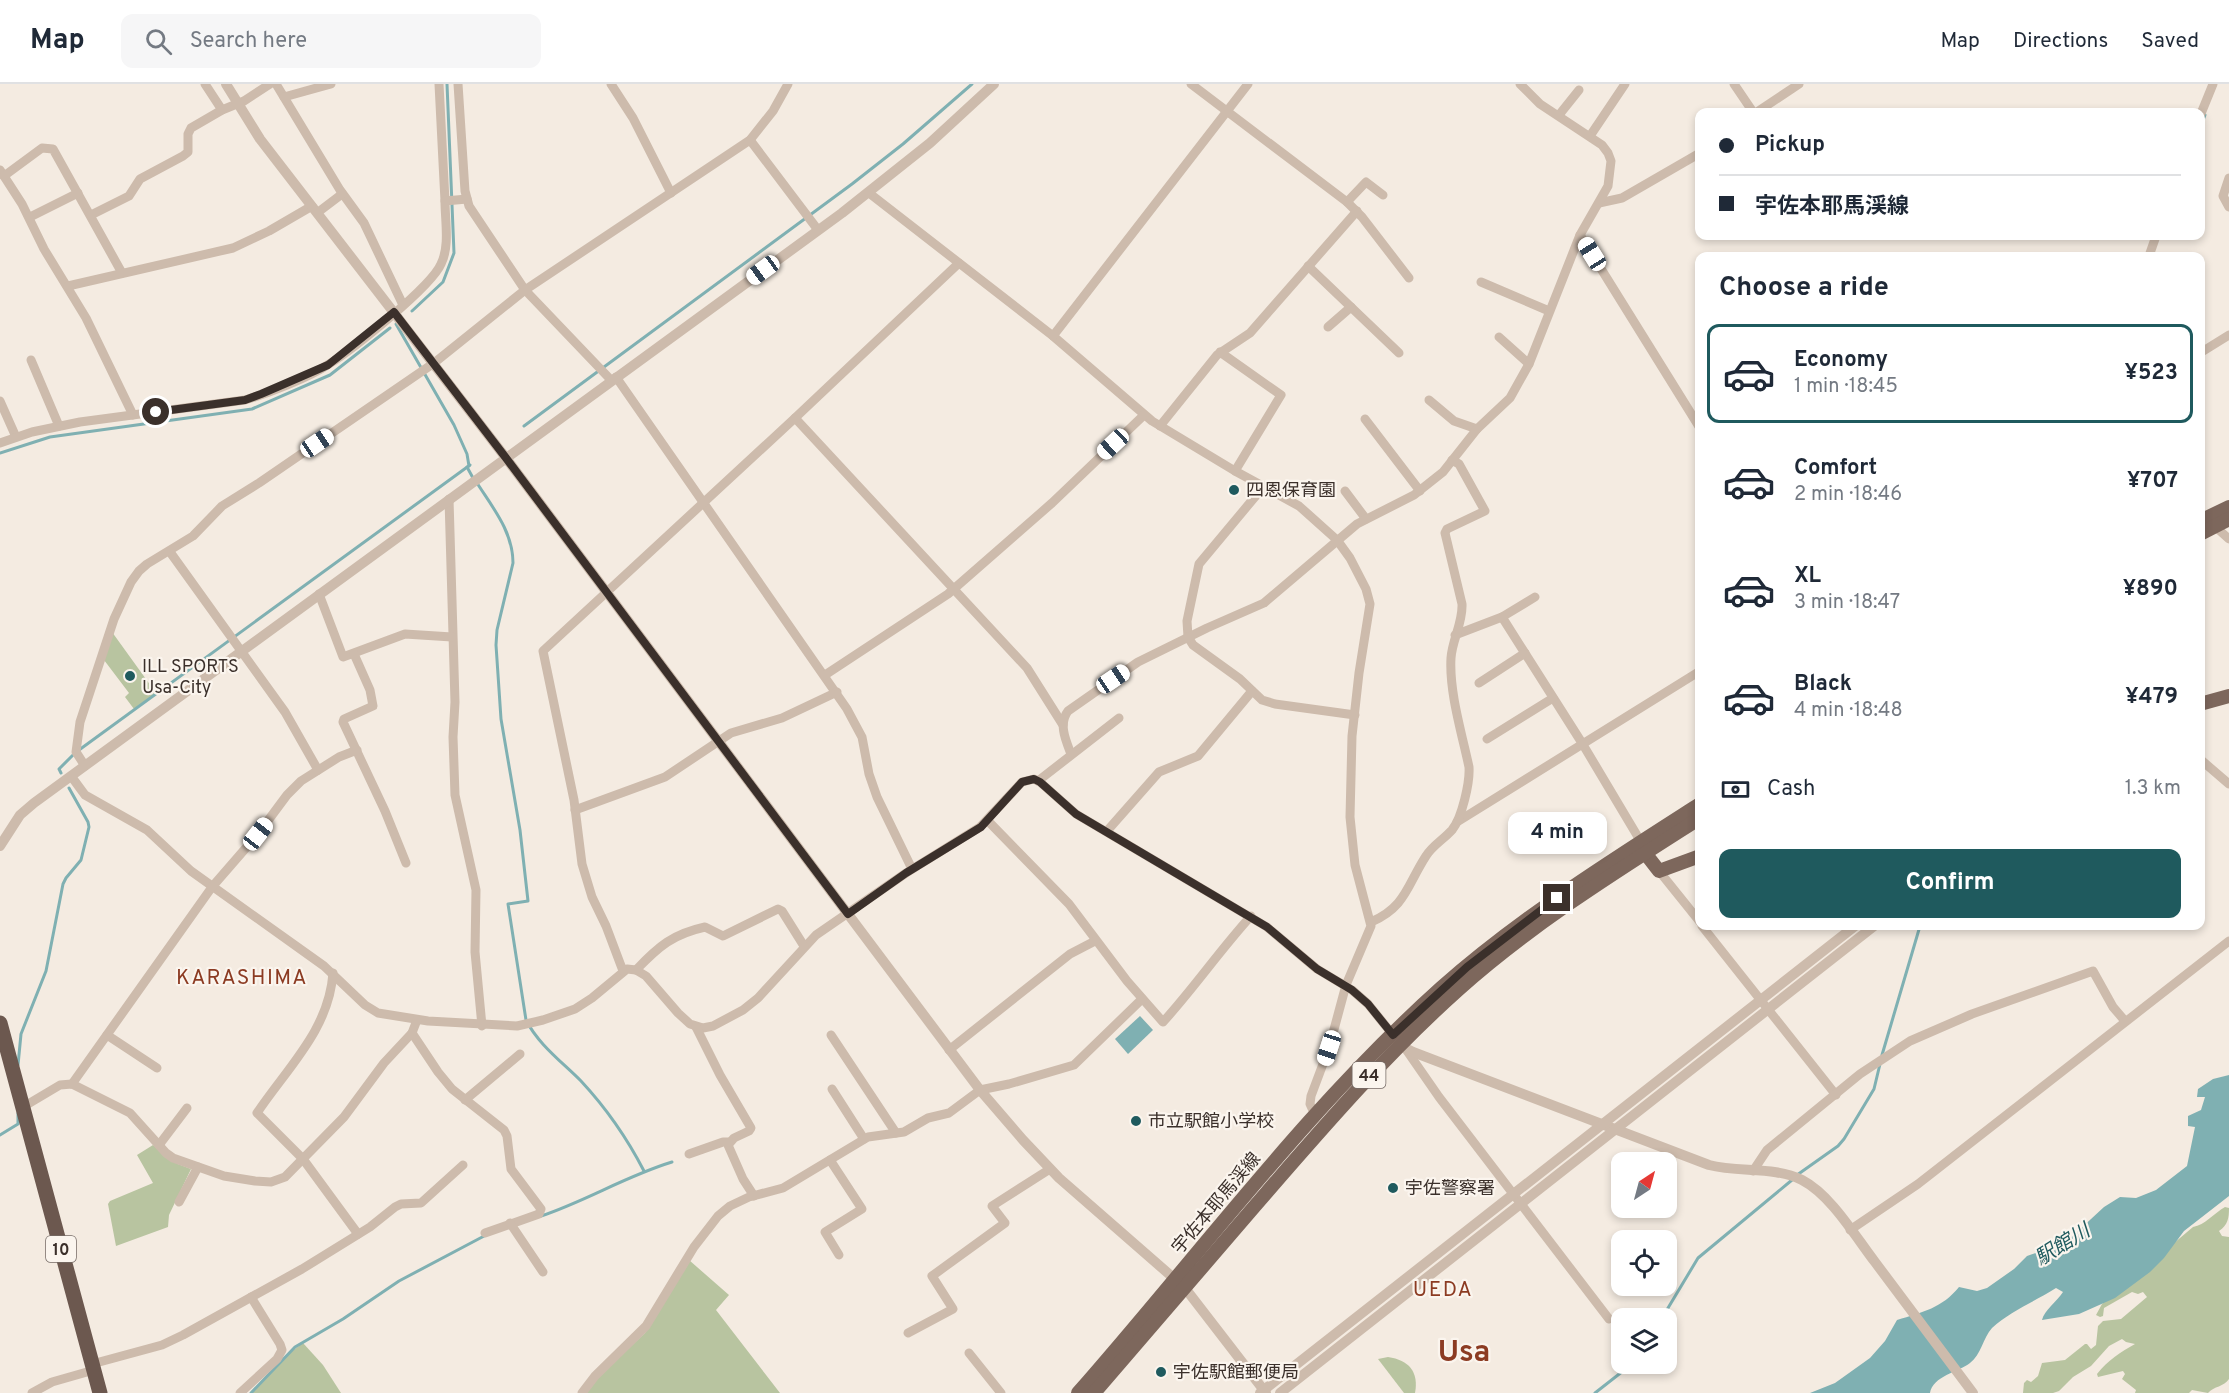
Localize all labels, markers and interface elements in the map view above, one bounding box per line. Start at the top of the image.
search box [121,14,541,68]
text: Map [30,23,85,59]
icon: search [142,25,175,58]
text: Search here [190,28,307,55]
text: Map [1940,28,1980,55]
text: Directions [2013,28,2108,55]
text: Saved [2141,28,2199,55]
text: Pickup [1755,132,1825,159]
text: 宇佐本耶馬渓線 [1755,194,1909,221]
car [1575,234,1609,274]
car [743,252,783,288]
text: Choose a ride [1719,271,1889,305]
icon: car [1722,347,1776,401]
text: Economy [1794,347,1888,374]
text: ¥523 [2125,360,2178,387]
text: 1 min · 18:45 [1794,374,1898,400]
route start [142,398,169,425]
car [297,425,337,461]
car [1094,425,1132,463]
icon: car [1722,455,1776,509]
text: Comfort [1794,455,1877,482]
text: ¥707 [2127,468,2178,495]
place label: 四恩保育園 [1246,480,1336,503]
text: 2 min · 18:46 [1794,482,1902,508]
marker: 四恩保育園 [1227,483,1241,497]
icon: car [1722,563,1776,617]
text: XL [1794,563,1821,590]
text: ¥890 [2123,576,2178,603]
text: 3 min · 18:47 [1794,590,1900,616]
place label: ILL SPORTS Usa-City [142,656,239,700]
car [1093,661,1133,697]
marker: ILL SPORTS Usa-City [123,669,137,683]
icon: car [1722,671,1776,725]
text: Black [1794,671,1852,698]
text: ¥479 [2125,684,2178,711]
text: 4 min · 18:48 [1794,698,1903,724]
icon: cash [1719,773,1752,806]
text: Cash [1767,776,1816,803]
text: 1.3 km [2125,776,2181,802]
callout: 4 min [1508,811,1606,853]
car [240,814,276,854]
text: 4 min [1531,820,1584,846]
button: Confirm [1719,849,2181,918]
route end [1543,884,1570,911]
district label: KARASHIMA [176,965,308,992]
car [1315,1028,1343,1068]
road number: 44 [1352,1062,1386,1088]
place label: 市立駅館小学校 [1148,1111,1274,1134]
marker: 市立駅館小学校 [1129,1114,1143,1128]
street label: 宇佐本耶馬渓線 [1168,1148,1266,1260]
north arrow [1611,1152,1677,1218]
map controls [1611,1152,1677,1374]
place label: 宇佐警察署 [1405,1178,1495,1201]
marker: 宇佐警察署 [1386,1181,1400,1195]
water label: 駅館川 [2031,1218,2097,1273]
button: locate [1611,1230,1677,1296]
road number: 10 [46,1236,76,1262]
district label: UEDA [1413,1277,1473,1304]
button: layers [1611,1308,1677,1374]
district label: Usa [1438,1335,1490,1372]
place label: 宇佐駅館郵便局 [1173,1362,1299,1385]
marker: 宇佐駅館郵便局 [1154,1365,1168,1379]

